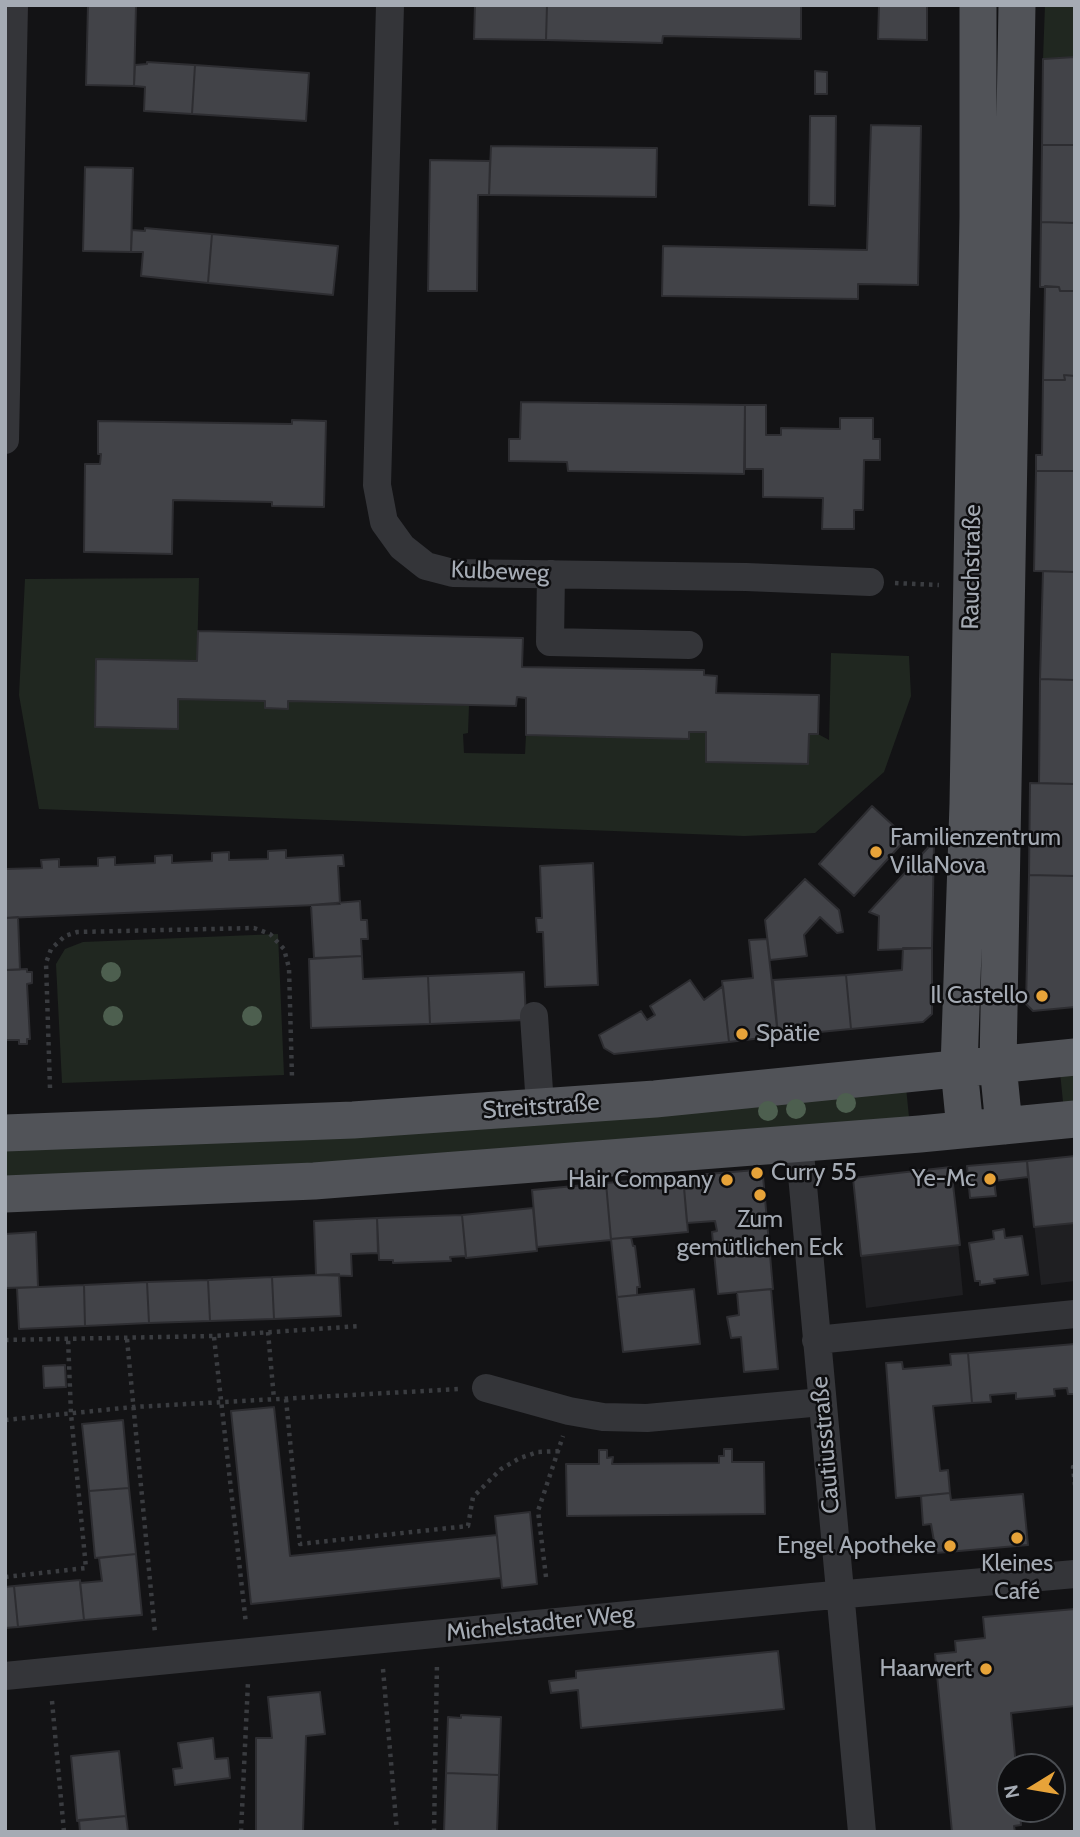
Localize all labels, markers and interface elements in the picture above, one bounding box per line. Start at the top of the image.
street label: Rauchstraße [957,504,987,630]
street label: Kulbeweg [450,556,550,588]
place label: Familienzentrum VillaNova [890,824,1061,880]
marker: Familienzentrum VillaNova [868,844,884,860]
place label: Il Castello [930,982,1028,1010]
marker: Il Castello [1034,988,1050,1004]
place label: Spätie [756,1020,820,1048]
marker: Spätie [734,1026,750,1042]
street label: Streitstraße [481,1089,601,1125]
place label: Curry 55 [771,1159,857,1187]
marker: Curry 55 [749,1165,765,1181]
place label: Ye-Mc [912,1165,976,1193]
place label: Hair Company [568,1166,713,1194]
marker: Ye-Mc [982,1171,998,1187]
marker: Hair Company [719,1172,735,1188]
marker: Zum gemütlichen Eck [752,1187,768,1203]
place label: Zum gemütlichen Eck [677,1206,843,1262]
street label: Cautiusstraße [806,1375,846,1515]
marker: Kleines Café [1009,1530,1025,1546]
place label: Engel Apotheke [777,1532,936,1560]
marker: Engel Apotheke [942,1538,958,1554]
place label: Kleines Café [981,1550,1053,1606]
street label: Michelstadter Weg [445,1600,635,1648]
place label: Haarwert [879,1655,972,1683]
marker: Haarwert [978,1661,994,1677]
north arrow [996,1753,1066,1823]
text: N [999,1783,1024,1801]

